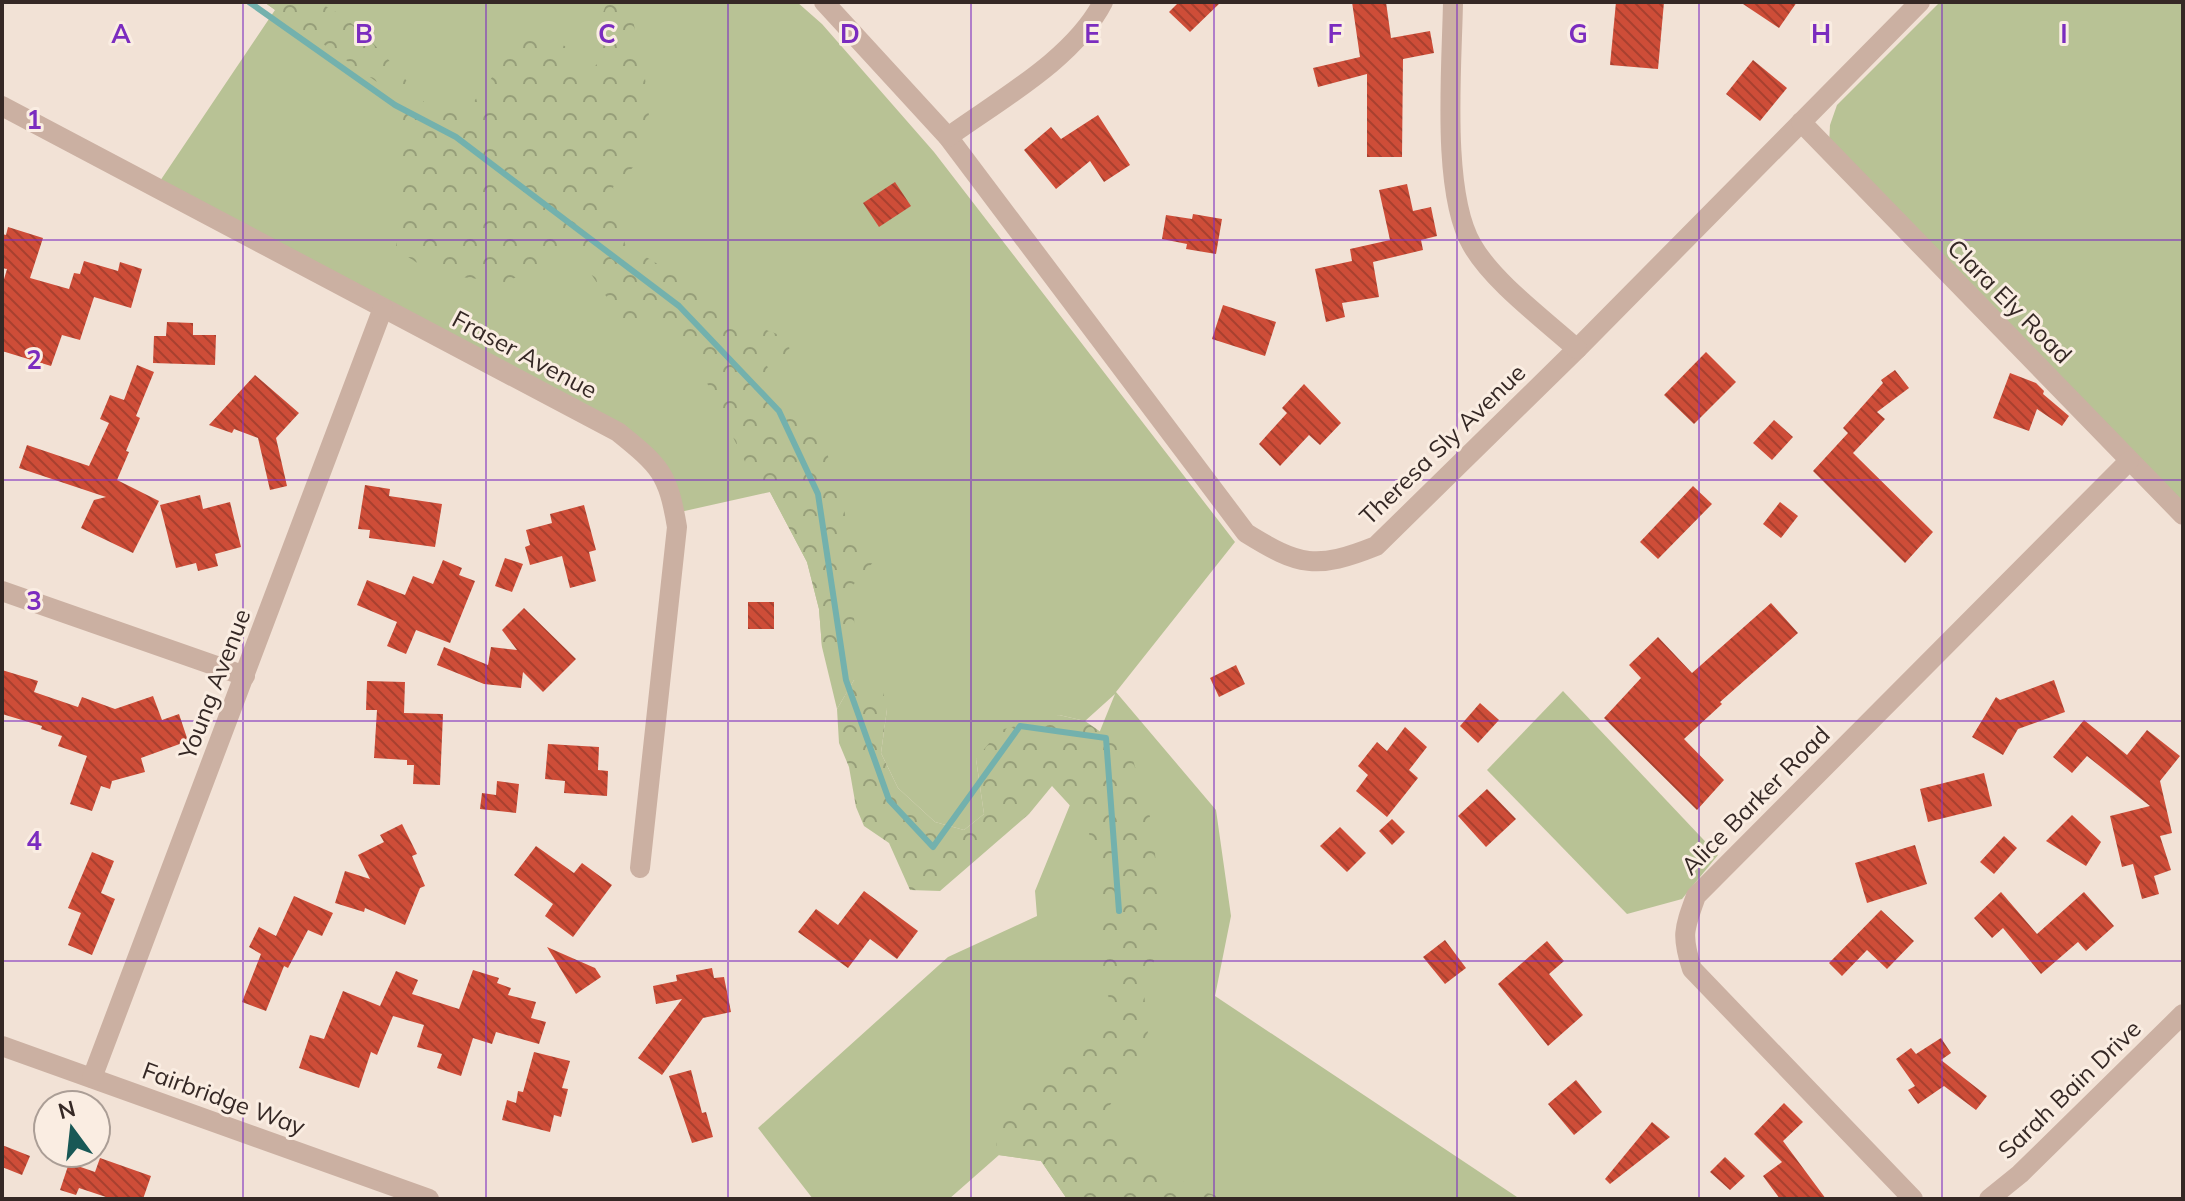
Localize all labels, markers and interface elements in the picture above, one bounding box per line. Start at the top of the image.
text: A [111,17,131,50]
text: B [355,17,373,50]
text: C [598,17,616,50]
text: D [840,17,860,50]
text: E [1084,17,1100,50]
text: F [1328,17,1343,50]
text: G [1568,17,1588,50]
text: H [1811,17,1831,50]
text: I [2060,17,2068,50]
text: 1 [26,103,42,136]
street label: Clara Ely Road [1942,233,2078,369]
street label: Fraser Avenue [447,303,603,405]
text: 2 [26,343,42,376]
street label: Theresa Sly Avenue [1353,357,1531,531]
text: 3 [26,584,42,617]
street label: Young Avenue [171,605,256,764]
street label: Alice Barker Road [1674,719,1836,881]
text: 4 [26,824,42,857]
street label: Sarah Bain Drive [1991,1013,2147,1165]
street label: Fairbridge Way [138,1055,310,1141]
north arrow [32,1089,112,1169]
text: N [55,1094,78,1125]

